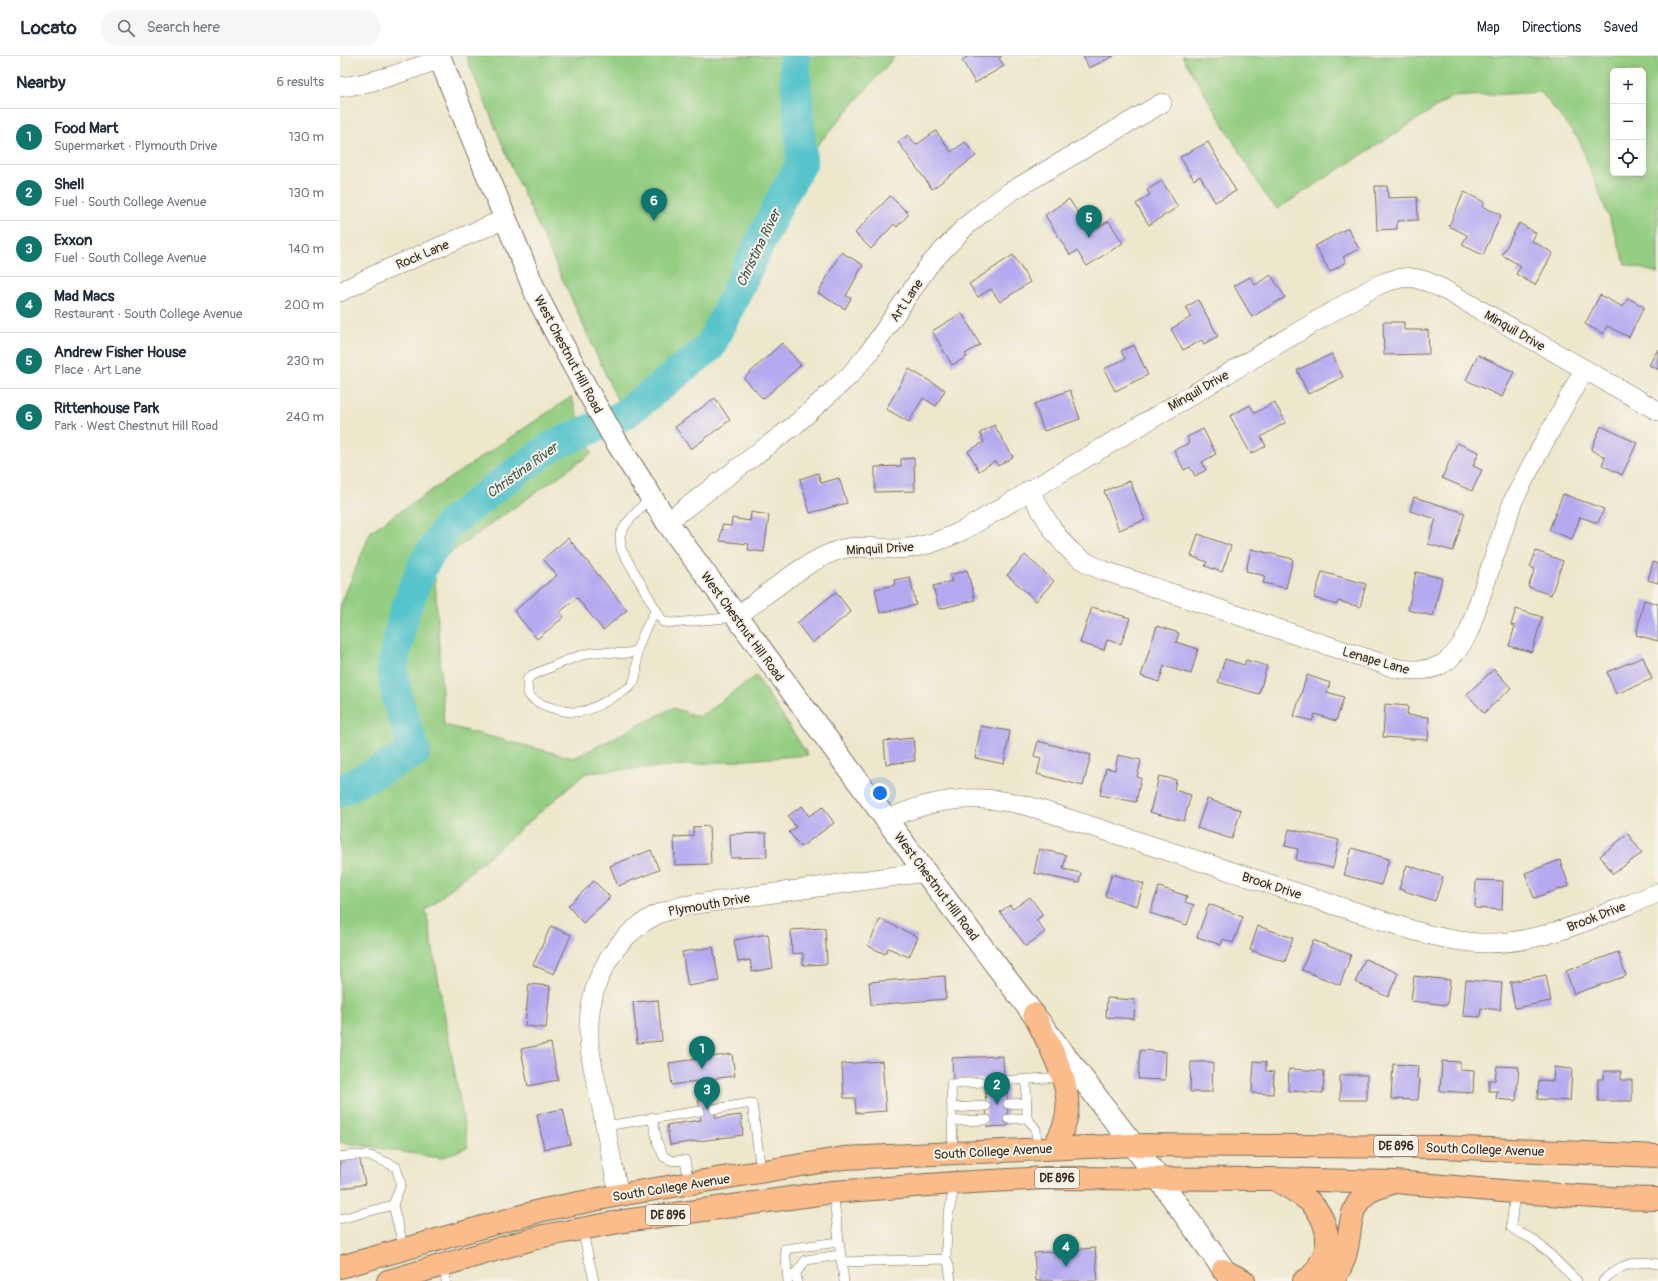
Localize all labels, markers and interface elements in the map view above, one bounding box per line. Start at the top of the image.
search box [101,10,381,46]
text: Locato [20,16,77,40]
icon: search [115,17,137,39]
text: Search here [147,18,220,37]
text: Map [1477,19,1500,36]
text: Directions [1522,19,1581,36]
text: Saved [1603,19,1638,36]
map controls [1610,68,1646,176]
button: + [1610,68,1646,104]
text: Nearby [16,72,65,93]
text: 6 results [277,74,324,90]
button: − [1610,104,1646,140]
text: Food Mart [54,119,118,138]
text: 1 [26,129,32,145]
text: 130 m [288,129,324,145]
text: Supermarket · Plymouth Drive [54,138,217,154]
button: locate [1610,140,1646,176]
text: Shell [54,175,84,194]
text: 2 [25,185,33,201]
text: 130 m [288,185,324,201]
pin: 6 [641,188,667,221]
text: Fuel · South College Avenue [54,194,206,210]
water label: Christina River [732,205,785,290]
pin: 5 [1076,205,1102,238]
text: Exxon [54,231,92,250]
street label: Rock Lane [393,236,452,273]
text: 3 [25,241,33,257]
text: 140 m [288,241,324,257]
text: Fuel · South College Avenue [54,250,206,266]
street label: Art Lane [887,276,927,325]
text: Mad Macs [54,287,114,306]
street label: West Chestnut Hill Road [530,293,606,416]
text: 4 [25,297,33,313]
text: 200 m [285,297,324,313]
text: Restaurant · South College Avenue [54,306,243,322]
street label: Minquil Drive [1481,307,1548,355]
text: Andrew Fisher House [54,343,186,362]
text: 5 [25,353,33,369]
text: 230 m [287,353,324,369]
text: Place · Art Lane [54,362,141,378]
street label: Minquil Drive [1165,367,1232,415]
text: Rittenhouse Park [54,399,159,418]
text: 6 [25,409,33,425]
text: 240 m [286,409,324,425]
text: Park · West Chestnut Hill Road [54,418,218,434]
water label: Christina River [483,438,563,502]
street label: Minquil Drive [846,539,915,559]
street label: West Chestnut Hill Road [697,569,787,684]
street label: Lenape Lane [1340,644,1412,678]
your location [870,783,890,803]
street label: West Chestnut Hill Road [890,829,982,944]
street label: Brook Drive [1240,869,1304,903]
street label: Plymouth Drive [667,890,752,920]
street label: Brook Drive [1565,898,1629,935]
pin: 1 [689,1036,715,1069]
pin: 2 [984,1072,1010,1105]
pin: 3 [694,1077,720,1110]
road number: DE 896 [1374,1136,1418,1156]
street label: South College Avenue [1425,1140,1545,1160]
street label: South College Avenue [933,1141,1053,1163]
road number: DE 896 [1035,1168,1079,1188]
street label: South College Avenue [611,1171,732,1205]
road number: DE 896 [646,1205,690,1225]
pin: 4 [1053,1234,1079,1267]

